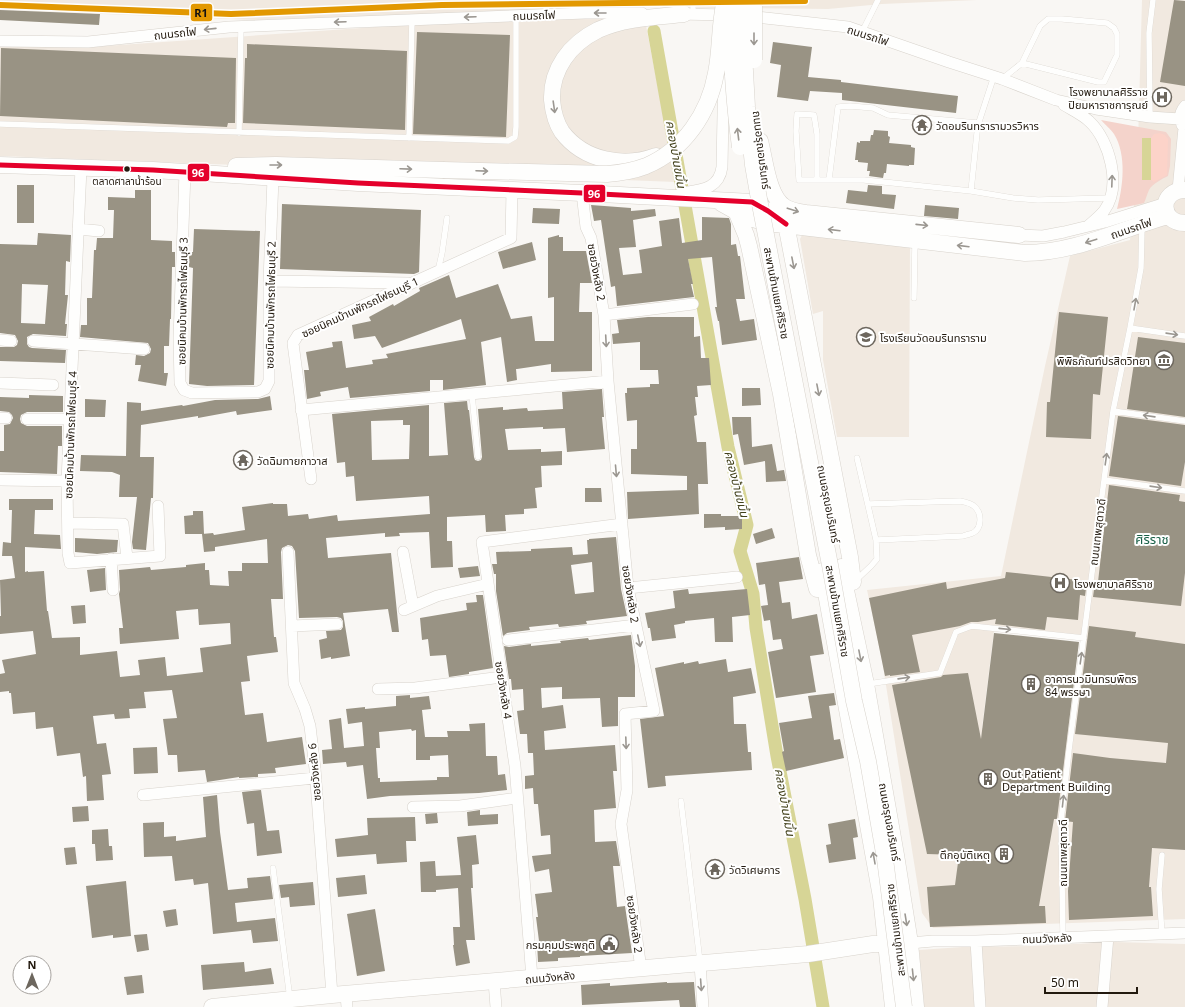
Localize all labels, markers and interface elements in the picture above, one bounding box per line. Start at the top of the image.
line badge: R1 [190,3,213,22]
text: R1 [194,5,208,20]
street label: ถนนรถไฟ [512,7,556,23]
one-way arrow [594,9,607,17]
one-way arrow [464,13,477,21]
one-way arrow [334,19,347,26]
street label: ถนนรถไฟ [845,21,891,49]
street label: ถนนรถไฟ [153,23,198,43]
one-way arrow [204,26,217,33]
one-way arrow [750,32,758,45]
place label: โรงพยาบาลศิริราช ปิยมหาราชการุณย์ [1068,84,1148,112]
hospital icon: โรงพยาบาลศิริราช ปิยมหาราชการุณย์ [1151,86,1173,108]
one-way arrow [550,100,558,113]
street label: ถนนอรุณอมรินทร์ [750,110,774,191]
temple icon: วัดอมรินทรารามวรวิหาร [911,114,933,136]
place label: วัดอมรินทรารามวรวิหาร [936,118,1039,133]
water label: คลองบ้านขมิ้น [662,119,690,190]
one-way arrow [734,128,742,141]
one-way arrow [269,161,282,169]
line badge: 96 [187,163,210,182]
marker: ตลาดศาลาน้ำร้อน [122,164,132,174]
text: 96 [192,165,204,180]
one-way arrow [399,165,412,172]
one-way arrow [475,167,488,175]
place label: ตลาดศาลาน้ำร้อน [92,174,162,188]
one-way arrow [1108,175,1116,188]
line badge: 96 [583,184,606,203]
text: 96 [588,186,600,201]
one-way arrow [786,207,799,214]
street label: ถนนรถไฟ [1108,214,1154,242]
one-way arrow [915,221,928,229]
one-way arrow [828,226,841,234]
street label: ซอยนิคมบ้านพักรถไฟธนบุรี 3 [173,237,191,365]
one-way arrow [1086,238,1098,246]
street label: ซอยนิคมบ้านพักรถไฟธนบุรี 2 [261,241,279,369]
street label: ซอยวังหลัง 2 [585,242,609,302]
one-way arrow [957,242,970,249]
street label: สะพานข้ามแยกศิริราช [761,246,793,340]
one-way arrow [789,256,797,269]
street label: ซอยนิคมบ้านพักรถไฟธนบุรี 1 [299,273,421,341]
one-way arrow [1131,298,1139,311]
school or university icon: โรงเรียนวัดอมรินทราราม [855,326,877,348]
place label: โรงเรียนวัดอมรินทราราม [880,330,987,345]
one-way arrow [1165,330,1178,338]
one-way arrow [602,334,609,347]
museum icon: พิพิธภัณฑ์ปรสิตวิทยา [1153,349,1175,371]
place label: พิพิธภัณฑ์ปรสิตวิทยา [1057,353,1150,368]
street label: ซอยนิคมบ้านพักรถไฟธนบุรี 4 [60,370,80,499]
one-way arrow [814,383,822,396]
one-way arrow [1143,412,1156,420]
temple icon: วัดฉิมทายกาวาส [232,449,254,471]
water label: คลองบ้านขมิ้น [720,449,754,520]
place label: วัดฉิมทายกาวาส [257,453,328,468]
one-way arrow [1103,453,1110,466]
one-way arrow [613,464,620,477]
street label: ถนนอรุณอมรินทร์ [814,464,844,545]
one-way arrow [1149,483,1162,491]
street label: ถนนเทพสุดาวดี [1085,498,1109,566]
district label: ศิริราช [1135,530,1169,548]
street label: ซอยวังหลัง 2 [619,564,643,624]
street label: สะพานข้ามแยกศิริราช [823,564,853,658]
hospital icon: โรงพยาบาลศิริราช [1049,572,1071,594]
place label: โรงพยาบาลศิริราช [1074,576,1153,591]
one-way arrow [998,626,1011,633]
one-way arrow [636,634,644,647]
one-way arrow [856,649,864,662]
one-way arrow [1077,652,1085,665]
street label: ซอยวังหลัง 4 [492,660,516,721]
place label: อาคารนวมินทรบพิตร 84 พรรษา [1045,671,1137,699]
building icon: อาคารนวมินทรบพิตร 84 พรรษา [1020,673,1042,695]
one-way arrow [897,674,910,682]
one-way arrow [622,736,629,749]
street label: ซอยวังหลัง 6 [304,742,324,802]
place label: Out Patient Department Building [1002,766,1111,794]
water label: คลองบ้านขมิ้น [771,767,799,838]
building icon: Out Patient Department Building [977,768,999,790]
street label: ถนนอรุณอมรินทร์ [876,782,904,863]
one-way arrow [1059,795,1067,808]
street label: ถนนเทพสุดาวดี [1055,819,1070,887]
building icon: ตึกอุบัติเหตุ [993,843,1015,865]
place label: ตึกอุบัติเหตุ [940,847,990,862]
one-way arrow [870,852,878,865]
temple icon: วัดวิเศษการ [704,858,726,880]
place label: วัดวิเศษการ [729,862,780,877]
street label: สะพานข้ามแยกศิริราช [882,883,908,977]
street label: ซอยวังหลัง 2 [624,894,646,954]
one-way arrow [902,913,910,926]
street label: ถนนวังหลัง [1022,930,1072,946]
public building icon: กรมคุมประพฤติ [598,933,620,955]
place label: กรมคุมประพฤติ [526,937,595,952]
north arrow [12,955,52,995]
text: N [28,957,36,972]
street label: ถนนวังหลัง [524,967,576,987]
one-way arrow [909,968,917,981]
scale bar [1045,969,1137,995]
text: 50 m [1051,974,1079,991]
one-way arrow [698,979,705,992]

